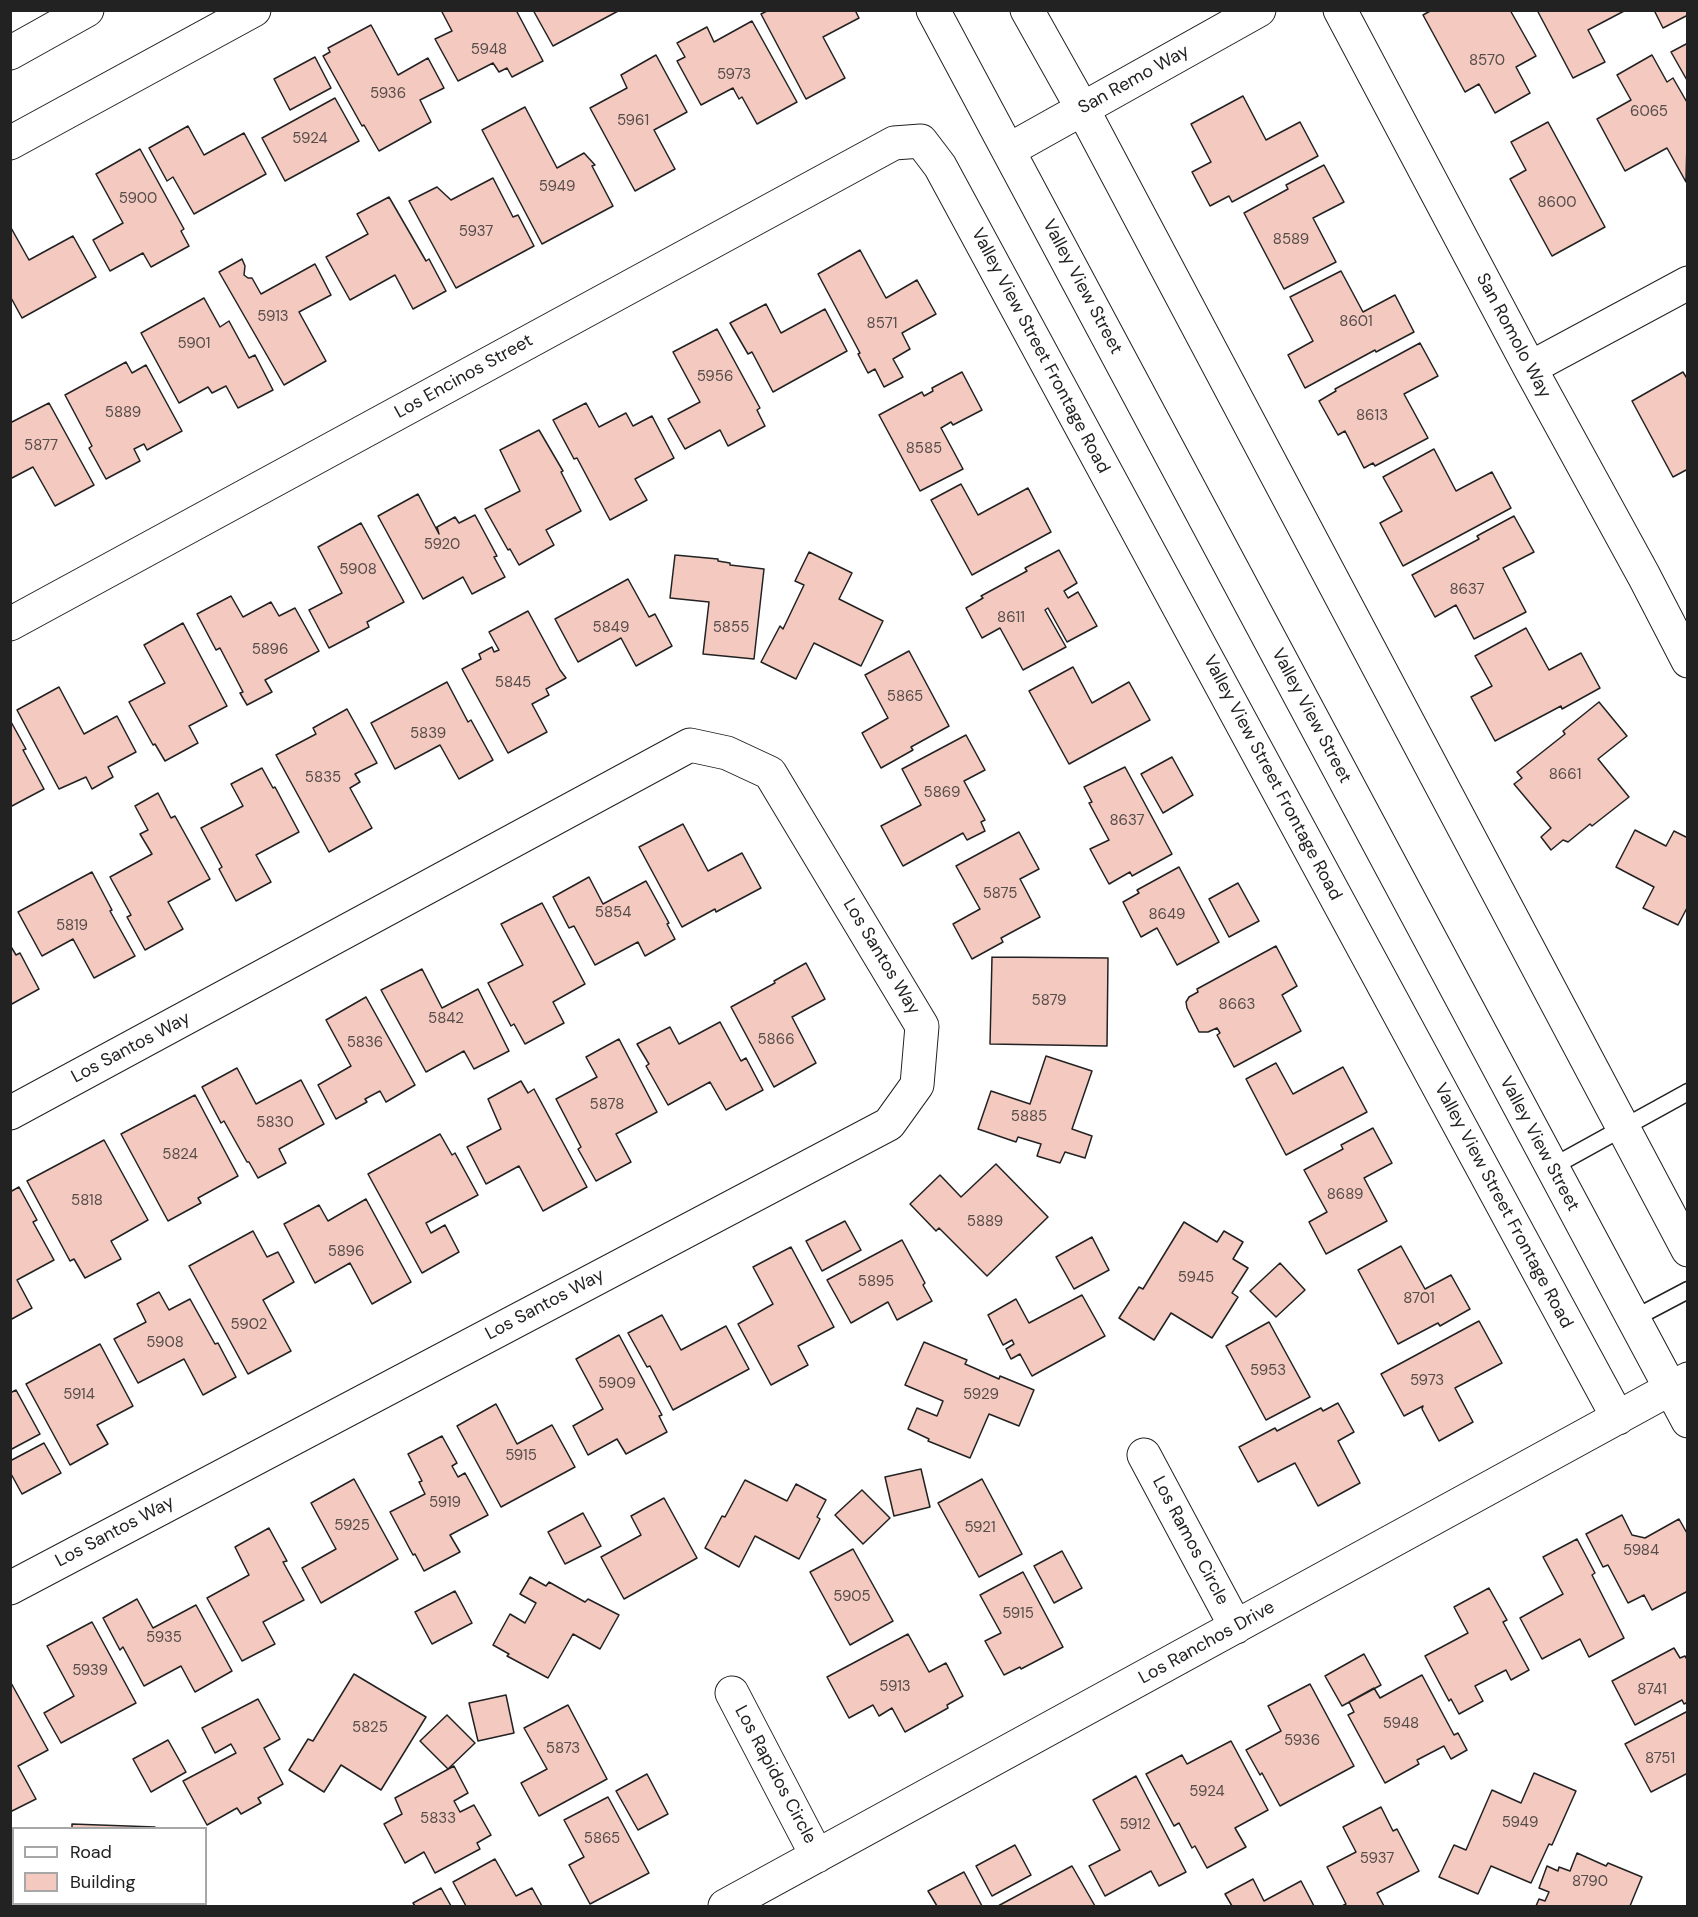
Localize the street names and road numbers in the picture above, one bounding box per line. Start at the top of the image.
street label: San Remo Way [1075,41,1193,119]
street label: Valley View Street [1037,216,1127,358]
street label: Valley View Street Frontage Road [966,225,1114,477]
street label: San Romolo Way [1471,270,1555,402]
street label: Los Encinos Street [391,330,537,424]
street label: Valley View Street [1266,645,1356,787]
street label: Valley View Street Frontage Road [1198,652,1346,904]
street label: Los Santos Way [838,895,924,1019]
street label: Los Santos Way [68,1008,194,1088]
street label: Valley View Street [1494,1073,1584,1215]
street label: Valley View Street Frontage Road [1429,1080,1577,1332]
street label: Los Santos Way [482,1265,608,1345]
street label: Los Ramos Circle [1147,1473,1233,1609]
street label: Los Santos Way [52,1492,178,1572]
street label: Los Ranchos Drive [1135,1597,1279,1689]
street label: Los Rapidos Circle [729,1702,821,1848]

